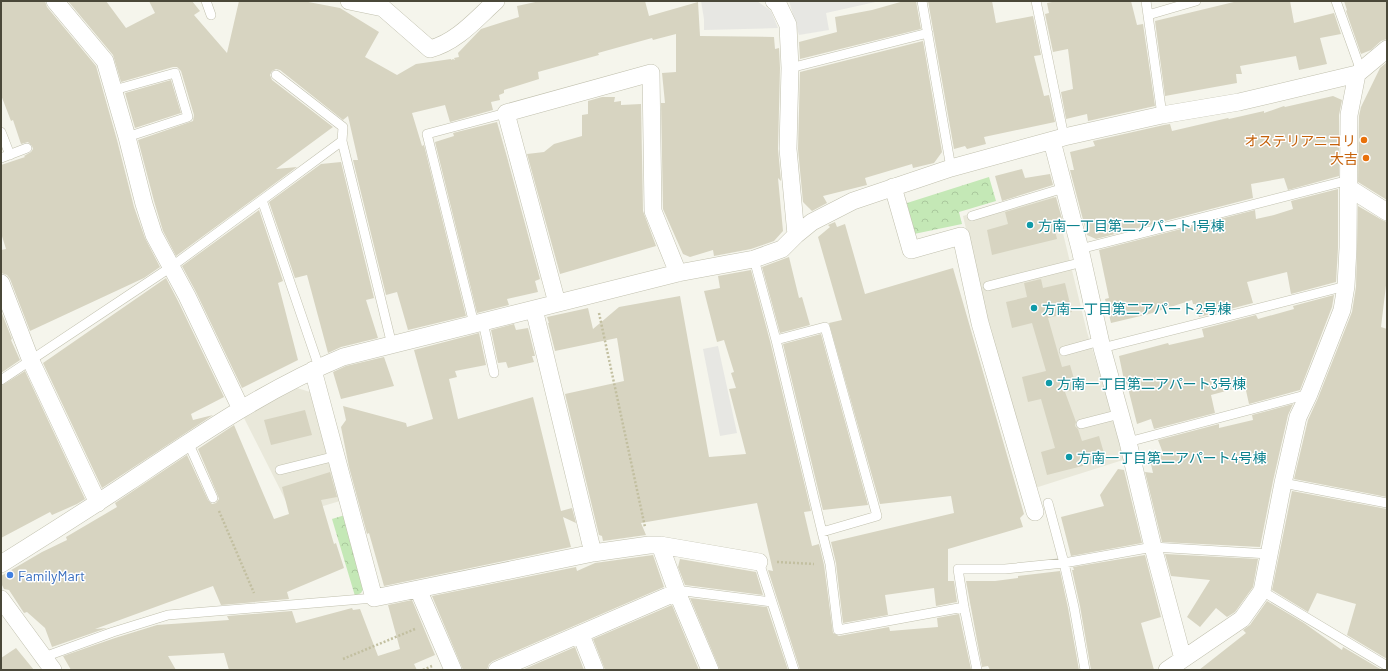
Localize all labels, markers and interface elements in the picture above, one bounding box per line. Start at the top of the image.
place label: オステリアニコリ [1244,132,1356,149]
marker: オステリアニコリ [1359,135,1369,145]
place label: 大吉 [1330,150,1358,167]
marker: 大吉 [1361,153,1371,163]
place label: 方南一丁目第二アパート1号棟 [1038,217,1225,234]
marker: 方南一丁目第二アパート1号棟 [1025,220,1035,230]
place label: 方南一丁目第二アパート2号棟 [1042,300,1231,317]
marker: 方南一丁目第二アパート2号棟 [1029,303,1039,313]
place label: 方南一丁目第二アパート3号棟 [1057,375,1246,392]
marker: 方南一丁目第二アパート3号棟 [1044,378,1054,388]
place label: 方南一丁目第二アパート4号棟 [1077,449,1266,466]
marker: 方南一丁目第二アパート4号棟 [1064,452,1074,462]
place label: FamilyMart [18,567,85,584]
marker: FamilyMart [5,570,15,580]

